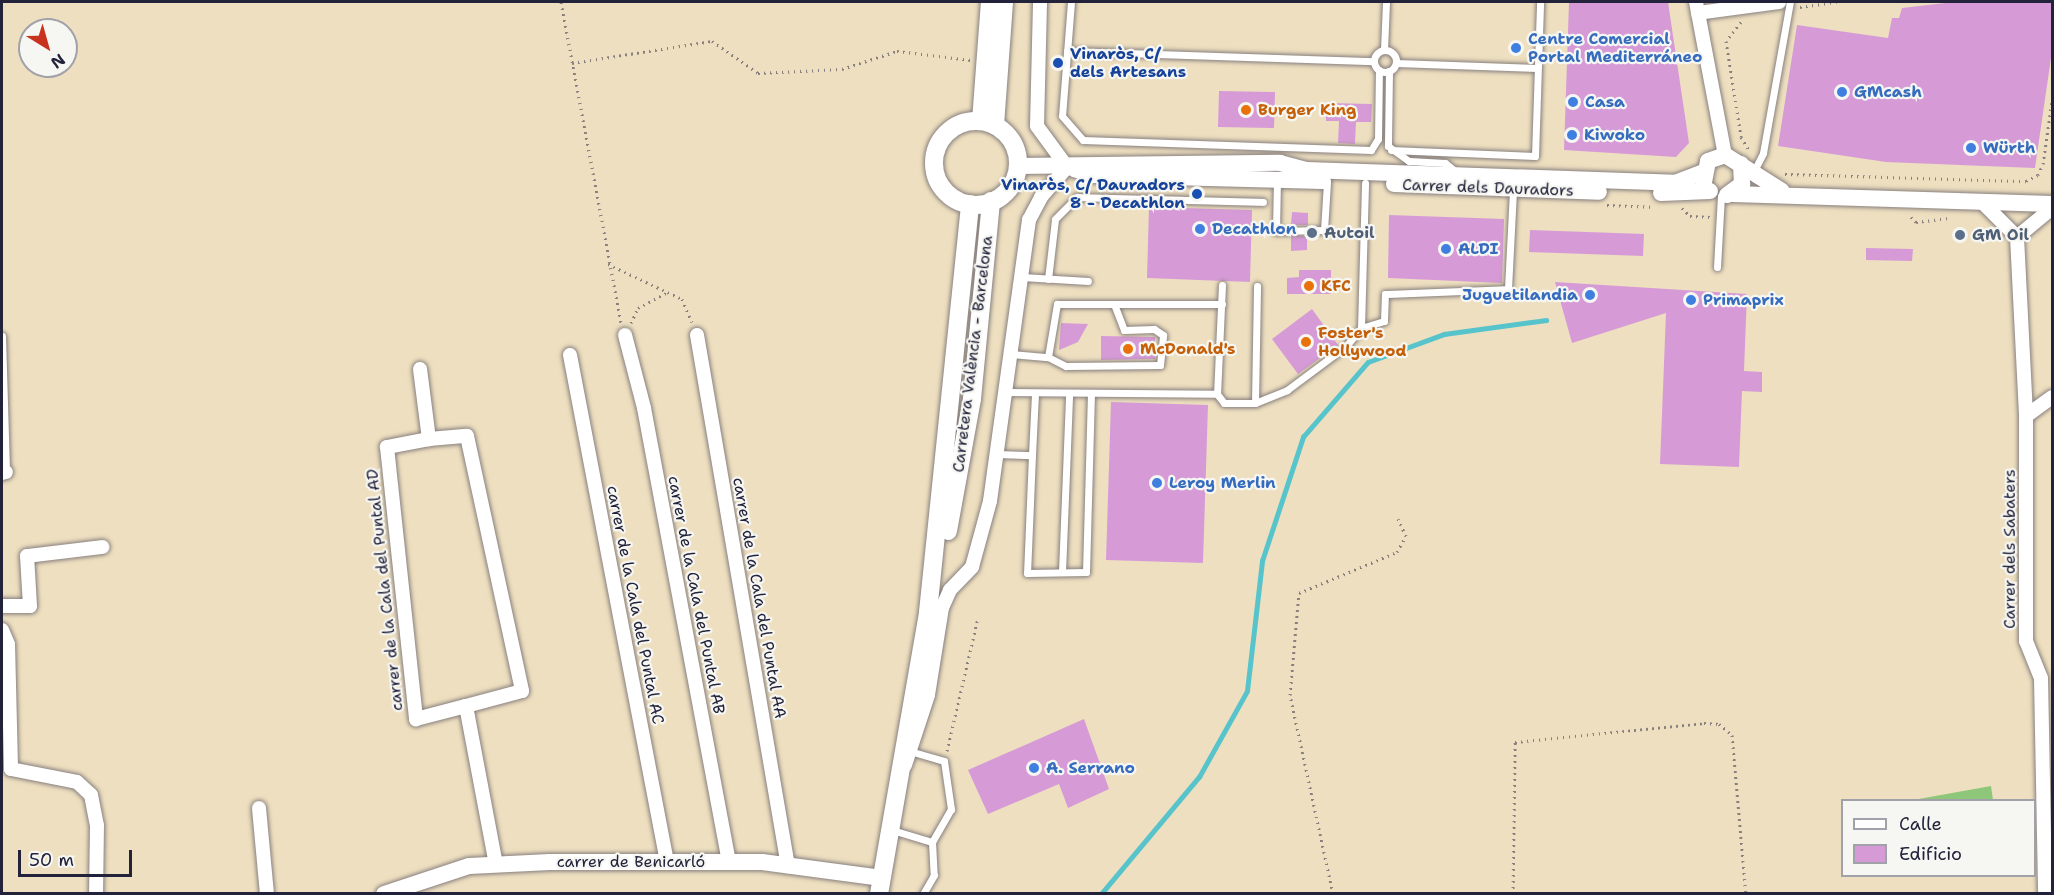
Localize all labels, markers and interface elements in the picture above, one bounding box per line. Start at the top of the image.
north arrow [18,18,78,78]
place label: Centre Comercial Portal Mediterráneo [1528,29,1702,67]
marker: Centre Comercial Portal Mediterráneo [1509,41,1523,55]
place label: Vinaròs, C/ dels Artesans [1070,44,1186,82]
text: N [47,49,69,73]
marker: Vinaròs, C/ dels Artesans [1051,56,1065,70]
place label: GMcash [1854,82,1922,102]
marker: GMcash [1835,85,1849,99]
place label: Casa [1585,92,1625,112]
marker: Casa [1566,95,1580,109]
place label: Burger King [1258,100,1356,120]
marker: Burger King [1239,103,1253,117]
place label: Kiwoko [1584,125,1645,145]
marker: Kiwoko [1565,128,1579,142]
place label: Würth [1983,138,2036,158]
marker: Würth [1964,141,1978,155]
place label: Vinaròs, C/ Dauradors 8 - Decathlon [1001,175,1185,213]
street label: Carrer dels Dauradors [1402,175,1574,201]
marker: Vinaròs, C/ Dauradors 8 - Decathlon [1190,187,1204,201]
place label: Decathlon [1212,219,1296,239]
marker: Decathlon [1193,222,1207,236]
place label: Autoil [1324,223,1375,243]
place label: GM Oil [1972,225,2029,245]
marker: Autoil [1305,226,1319,240]
marker: GM Oil [1953,228,1967,242]
street label: Carretera València - Barcelona [949,234,997,474]
place label: ALDI [1458,239,1498,259]
marker: ALDI [1439,242,1453,256]
place label: KFC [1321,276,1351,296]
marker: KFC [1302,279,1316,293]
place label: Juguetilandia [1462,285,1578,305]
marker: Juguetilandia [1583,288,1597,302]
place label: Primaprix [1703,290,1784,310]
marker: Primaprix [1684,293,1698,307]
place label: Foster's Hollywood [1318,323,1407,361]
marker: Foster's Hollywood [1299,335,1313,349]
place label: McDonald's [1140,339,1235,359]
marker: McDonald's [1121,342,1135,356]
street label: carrer de la Cala del Puntal AD [363,468,407,712]
street label: Carrer dels Sabaters [2000,469,2020,629]
place label: Leroy Merlin [1169,473,1276,493]
street label: carrer de la Cala del Puntal AB [663,474,729,716]
street label: carrer de la Cala del Puntal AA [728,476,790,720]
marker: Leroy Merlin [1150,476,1164,490]
street label: carrer de la Cala del Puntal AC [602,484,668,726]
place label: A. Serrano [1046,758,1135,778]
marker: A. Serrano [1027,761,1041,775]
legend [1841,799,2036,877]
text: Calle [1899,812,1942,836]
scale bar [21,838,135,876]
text: Edificio [1899,842,1962,866]
text: 50 m [29,848,74,872]
street label: carrer de Benicarló [557,852,705,872]

